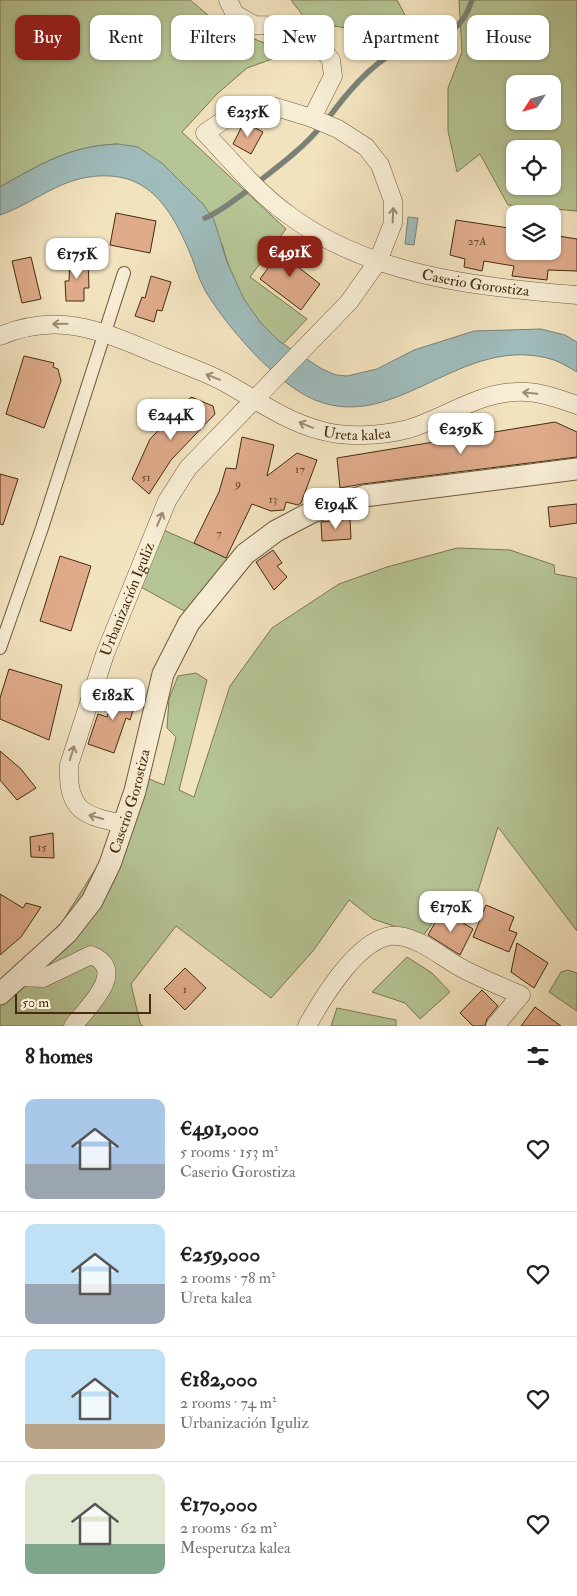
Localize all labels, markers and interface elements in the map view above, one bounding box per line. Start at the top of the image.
chip: Buy [15,15,80,60]
chip: Rent [90,15,161,60]
chip: Filters [171,15,254,60]
chip: New [264,15,334,60]
chip: Apartment [344,15,457,60]
chip: House [467,15,549,60]
north arrow [506,75,561,130]
map controls [506,75,561,260]
pin: €235K [213,96,283,138]
text: €235K [227,102,269,122]
button: locate [506,140,561,195]
button: layers [506,205,561,260]
one-way arrow [388,207,397,223]
house number: 27A [467,234,487,249]
pin: €491K [255,236,325,278]
pin: €175K [42,238,112,280]
text: €491K [268,242,312,262]
text: €175K [57,244,97,264]
street label: Caserio Gorostiza [420,265,531,300]
one-way arrow [52,320,68,329]
one-way arrow [205,371,220,380]
one-way arrow [522,388,538,398]
pin: €244K [136,398,206,441]
text: €244K [148,405,194,425]
pin: €259K [426,412,496,455]
text: €259K [439,419,483,439]
one-way arrow [299,420,314,430]
street label: Ureta kalea [321,422,393,445]
house number: 17 [295,462,305,477]
house number: 51 [141,470,151,485]
house number: 9 [234,476,241,491]
pin: €194K [301,488,371,530]
house number: 13 [269,492,277,507]
text: €194K [314,494,358,514]
one-way arrow [155,512,165,527]
house number: 7 [216,526,222,541]
street label: Urbanización Iguliz [96,539,159,659]
pin: €182K [78,678,148,721]
text: €182K [92,685,134,705]
one-way arrow [68,745,78,761]
street label: Caserio Gorostiza [105,746,154,856]
one-way arrow [88,812,104,822]
house number: 15 [37,840,47,855]
pin: €170K [416,890,486,933]
text: €170K [430,897,472,917]
house number: 1 [183,982,187,997]
scale bar [15,991,151,1014]
text: 50 m [22,994,49,1011]
icon: filters [524,1042,552,1070]
text: 8 homes [25,1043,93,1070]
text: €491,000 [180,1115,259,1142]
icon: home [65,1119,125,1179]
icon: heart [524,1135,552,1163]
text: 5 rooms · 153 m² [180,1142,279,1162]
text: Caserio Gorostiza [180,1162,296,1182]
text: €259,000 [180,1241,260,1268]
icon: home [65,1244,125,1304]
icon: heart [524,1260,552,1288]
text: 2 rooms · 78 m² [180,1268,276,1288]
text: Ureta kalea [180,1288,252,1308]
text: €182,000 [180,1366,258,1393]
icon: home [65,1369,125,1429]
icon: heart [524,1385,552,1413]
text: 2 rooms · 74 m² [180,1393,276,1413]
text: Urbanización Iguliz [180,1413,309,1433]
text: €170,000 [180,1491,257,1518]
icon: home [65,1494,125,1554]
icon: heart [524,1510,552,1538]
text: 2 rooms · 62 m² [180,1518,277,1538]
text: Mesperutza kalea [180,1538,291,1558]

